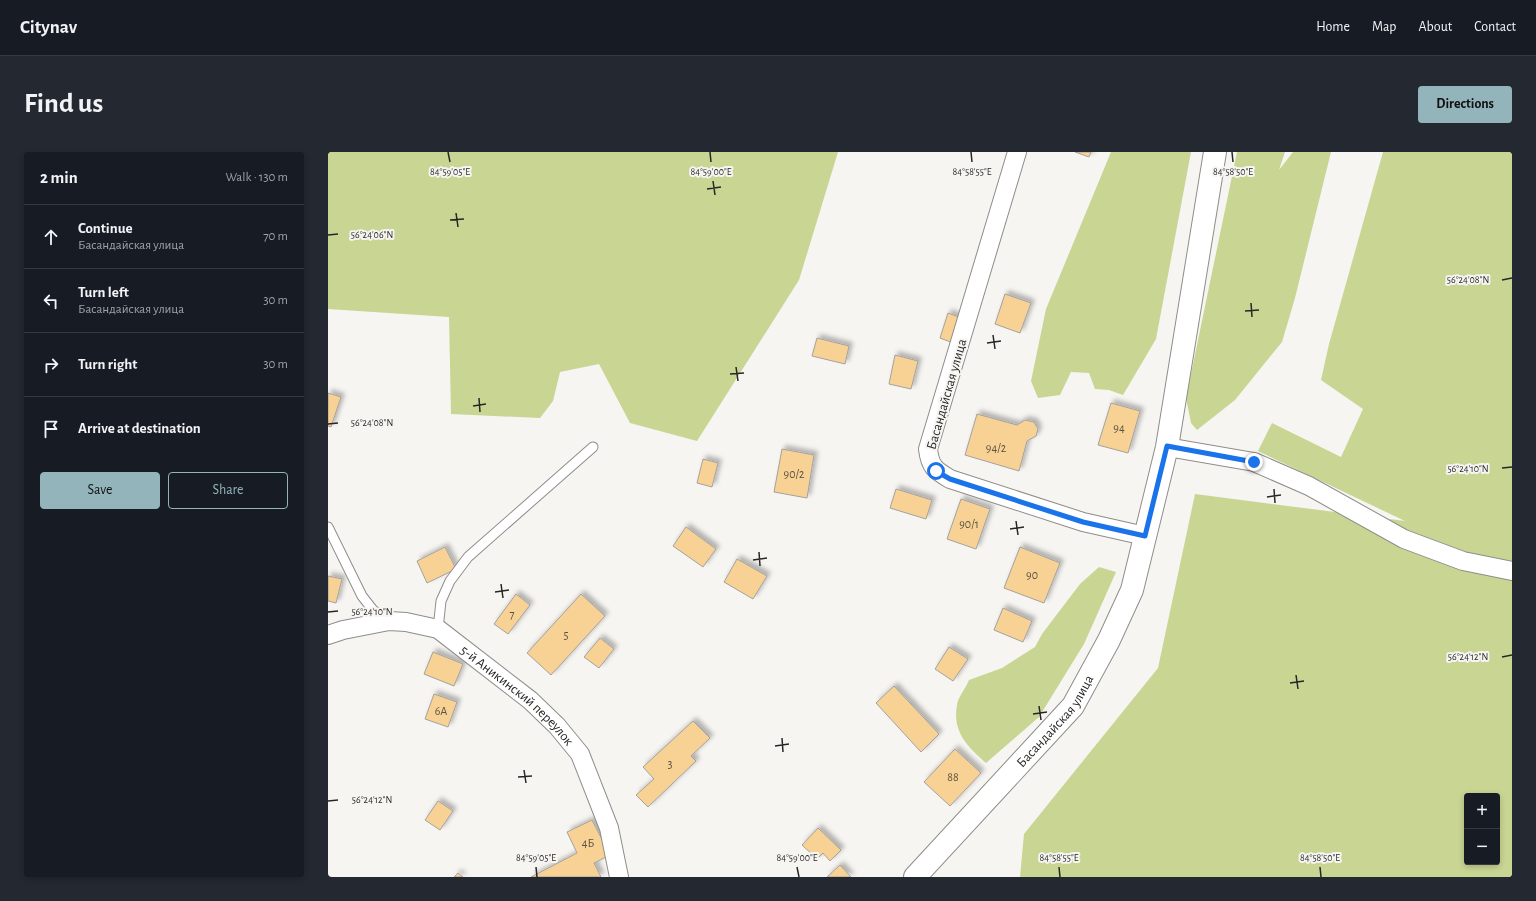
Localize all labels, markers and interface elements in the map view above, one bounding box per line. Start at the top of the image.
text: Citynav [20,18,77,37]
text: Home [1316,20,1350,34]
text: Map [1372,20,1396,34]
text: About [1418,20,1452,34]
text: Contact [1474,20,1516,34]
button: Directions [1418,86,1512,123]
text: Find us [24,90,103,118]
text: 84°59'05"E [430,167,470,177]
text: 84°59'00"E [690,167,732,177]
text: 84°58'55"E [952,167,992,177]
text: 84°58'50"E [1213,167,1253,177]
text: 2 min [40,169,78,186]
text: Walk · 130 m [225,171,288,184]
text: Continue [78,221,133,236]
icon: ahead [40,226,62,248]
text: 70 m [263,230,288,243]
text: 56°24'06"N [351,230,393,240]
text: Басандайская улица [78,239,184,252]
text: 56°24'08"N [1447,275,1489,285]
text: Turn left [78,285,129,300]
icon: left [40,290,62,312]
text: 30 m [263,294,288,307]
text: Басандайская улица [78,303,184,316]
street label: Басандайская улица [924,337,970,451]
icon: right [40,354,62,376]
text: Turn right [78,357,137,372]
text: 30 m [263,358,288,371]
icon: arrive [40,418,62,440]
text: 56°24'08"N [351,418,393,428]
text: Arrive at destination [78,421,201,436]
house number: 94 [1113,422,1125,434]
house number: 94/2 [986,442,1007,454]
route end [1245,453,1263,471]
route start [927,462,945,480]
text: 56°24'10"N [1447,464,1489,474]
house number: 90/2 [784,468,805,480]
button: Save [40,472,160,509]
button: Share [168,472,288,509]
house number: 90/1 [959,518,979,530]
house number: 90 [1026,569,1038,581]
text: 56°24'10"N [351,607,393,617]
house number: 7 [509,608,515,620]
house number: 5 [563,629,569,641]
street label: 5-й Аникинский переулок [458,643,576,749]
text: 56°24'12"N [1448,652,1488,662]
street label: Басандайская улица [1014,672,1097,770]
house number: 6А [435,705,447,717]
house number: 3 [668,758,673,770]
house number: 88 [947,771,959,783]
map controls [1464,793,1500,865]
button: + [1464,793,1500,829]
text: 56°24'12"N [352,795,392,805]
button: − [1464,829,1500,865]
house number: 4Б [582,837,594,849]
text: 84°59'05"E [516,853,556,863]
text: 84°59'00"E [776,853,818,863]
text: 84°58'55"E [1039,853,1079,863]
text: 84°58'50"E [1300,853,1340,863]

